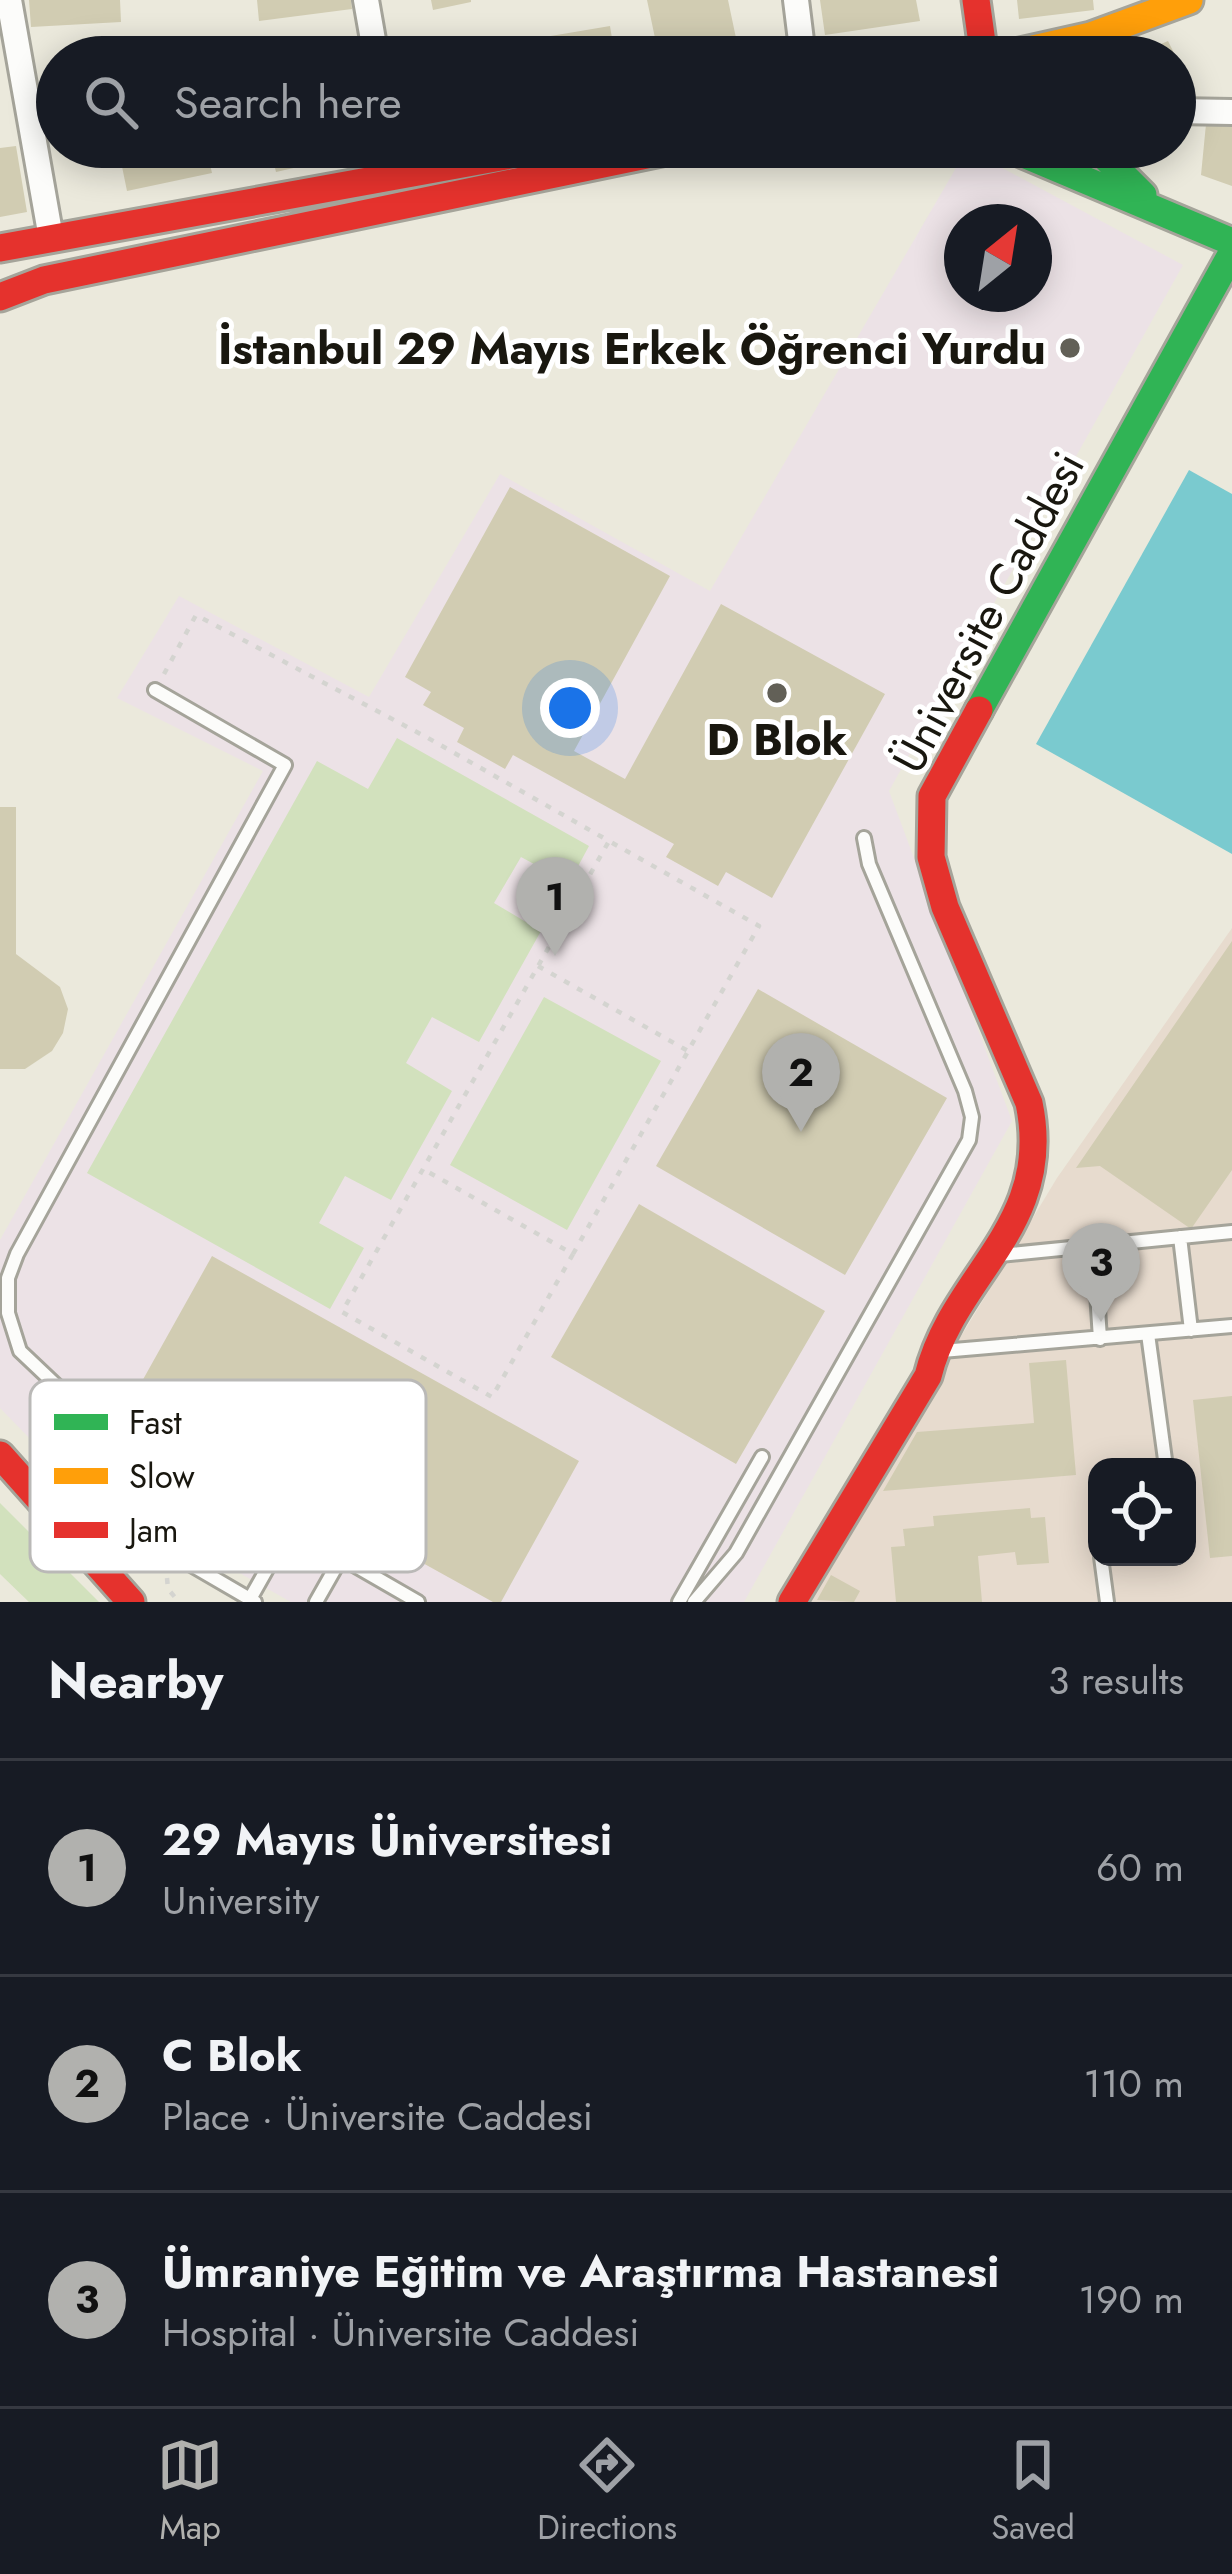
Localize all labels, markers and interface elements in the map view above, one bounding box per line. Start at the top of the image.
search box [36,36,1196,168]
icon: search [78,69,144,135]
text: Search here [174,70,402,135]
north arrow [944,204,1052,312]
place label: İstanbul 29 Mayıs Erkek Öğrenci Yurdu [218,316,1046,381]
marker: İstanbul 29 Mayıs Erkek Öğrenci Yurdu [1057,335,1083,361]
street label: Üniversite Caddesi [876,440,1101,784]
your location [540,678,600,738]
marker: D Blok [764,680,790,706]
place label: D Blok [706,707,848,772]
pin: 1 [516,857,594,956]
pin: 2 [762,1033,840,1132]
pin: 3 [1062,1223,1140,1322]
legend [30,1380,426,1572]
text: Fast [129,1399,182,1446]
text: Slow [129,1453,195,1500]
map controls [1088,1458,1196,1566]
button: locate [1088,1458,1196,1566]
text: Jam [125,1507,179,1554]
text: Nearby [48,1643,223,1717]
text: 3 results [1048,1652,1184,1709]
text: 29 Mayıs Üniversitesi [162,1807,612,1872]
text: 1 [77,1839,97,1896]
text: 60 m [1096,1839,1184,1896]
text: University [162,1872,319,1929]
text: C Blok [162,2023,302,2088]
text: 2 [74,2055,100,2112]
text: 110 m [1083,2055,1184,2112]
text: Place · Üniversite Caddesi [162,2088,593,2145]
text: Ümraniye Eğitim ve Araştırma Hastanesi [162,2239,1000,2304]
text: 3 [75,2271,99,2328]
text: 190 m [1078,2271,1184,2328]
text: Hospital · Üniversite Caddesi [162,2304,639,2361]
tab: Map [157,2432,223,2551]
tab: Directions [537,2432,677,2551]
tab: Saved [991,2432,1075,2551]

